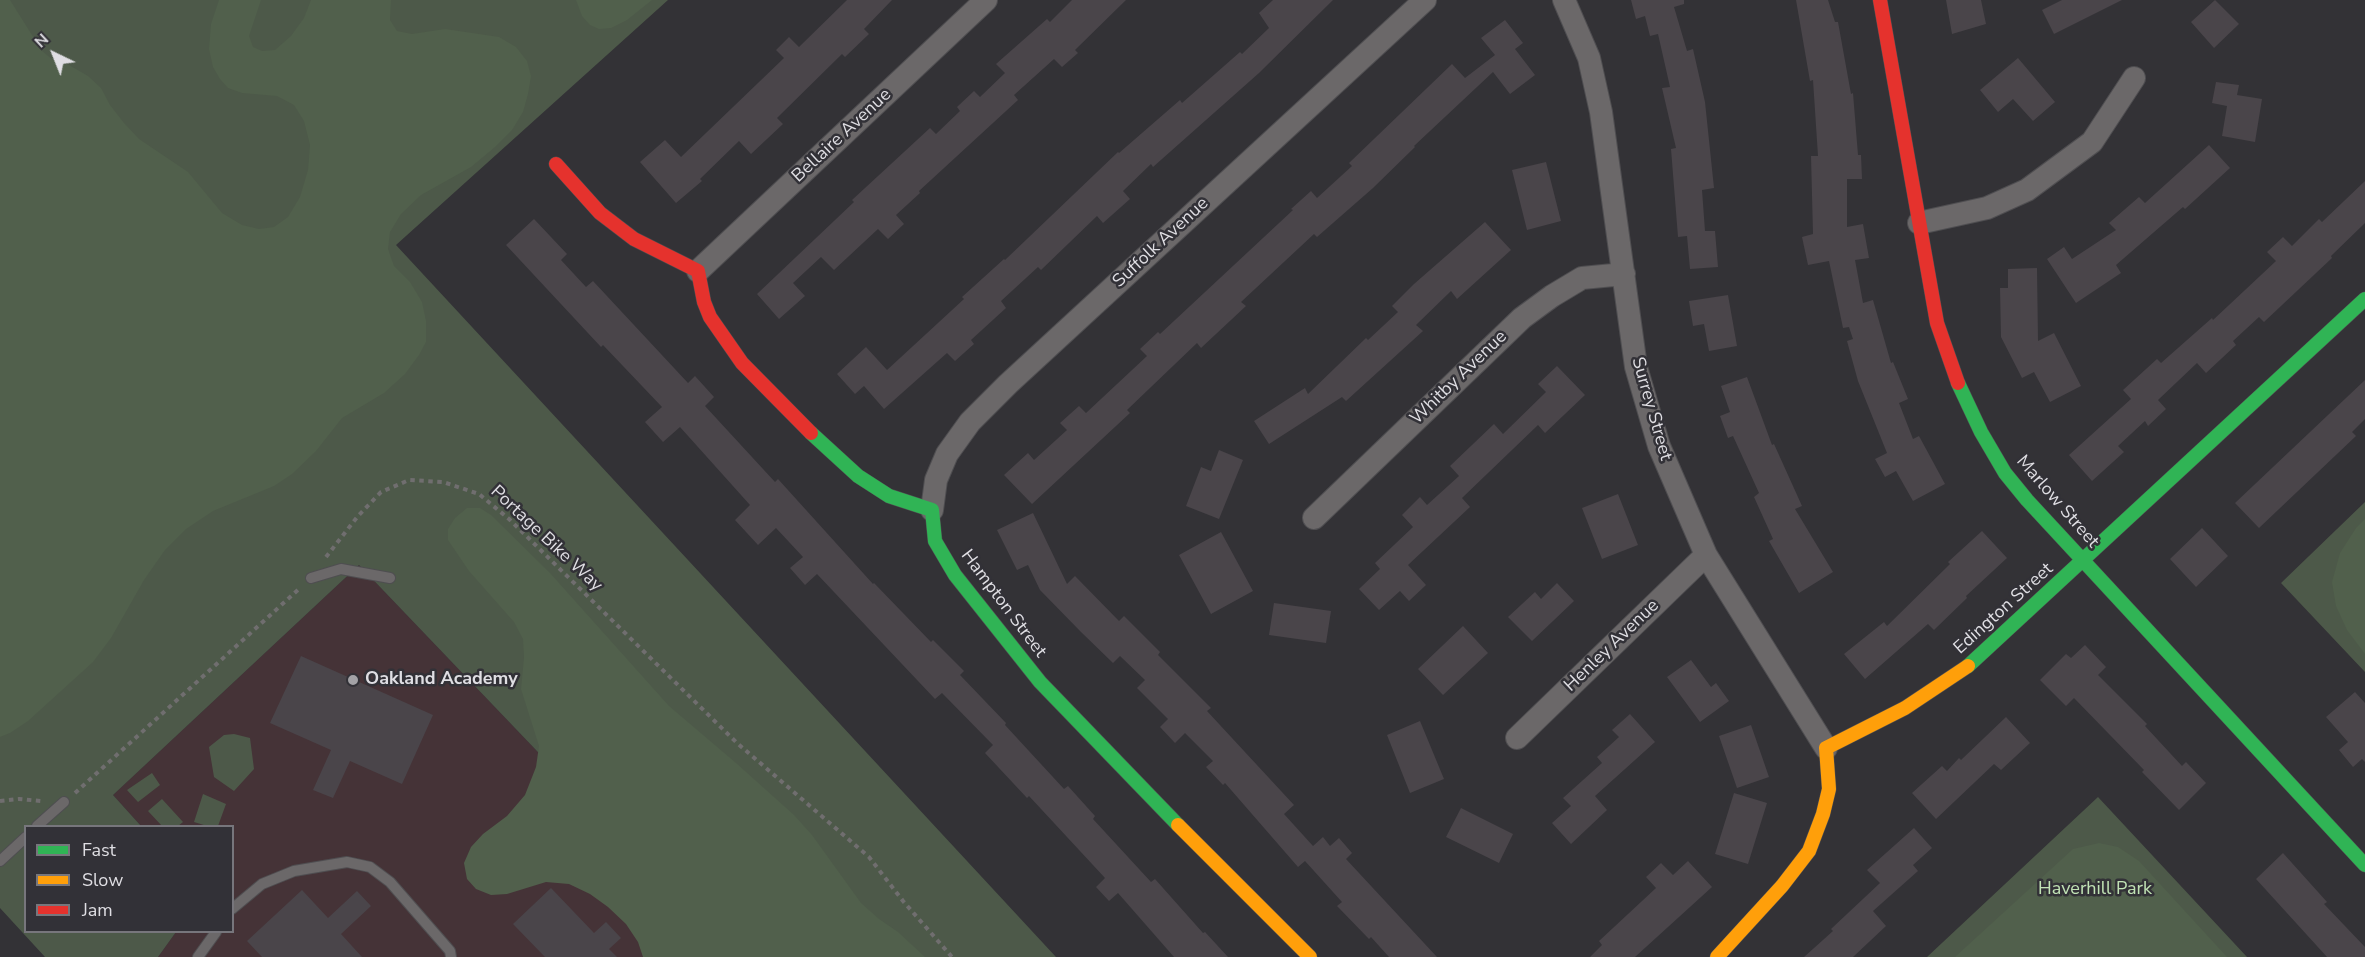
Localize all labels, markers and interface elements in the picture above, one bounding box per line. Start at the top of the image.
north arrow [24,24,84,84]
text: N [30,29,54,53]
street label: Bellaire Avenue [788,84,896,188]
street label: Suffolk Avenue [1109,193,1213,293]
street label: Whitby Avenue [1406,326,1512,430]
street label: Surrey Street [1626,355,1676,463]
street label: Marlow Street [2011,451,2103,553]
street label: Portage Bike Way [485,482,607,596]
street label: Hampton Street [955,546,1051,662]
street label: Edington Street [1950,559,2058,659]
street label: Henley Avenue [1560,595,1664,697]
place label: Oakland Academy [365,669,518,691]
marker: Oakland Academy [346,673,360,687]
legend [24,825,234,933]
text: Fast [82,838,116,862]
text: Slow [82,868,123,892]
park label: Haverhill Park [2038,879,2152,901]
text: Jam [82,898,113,922]

